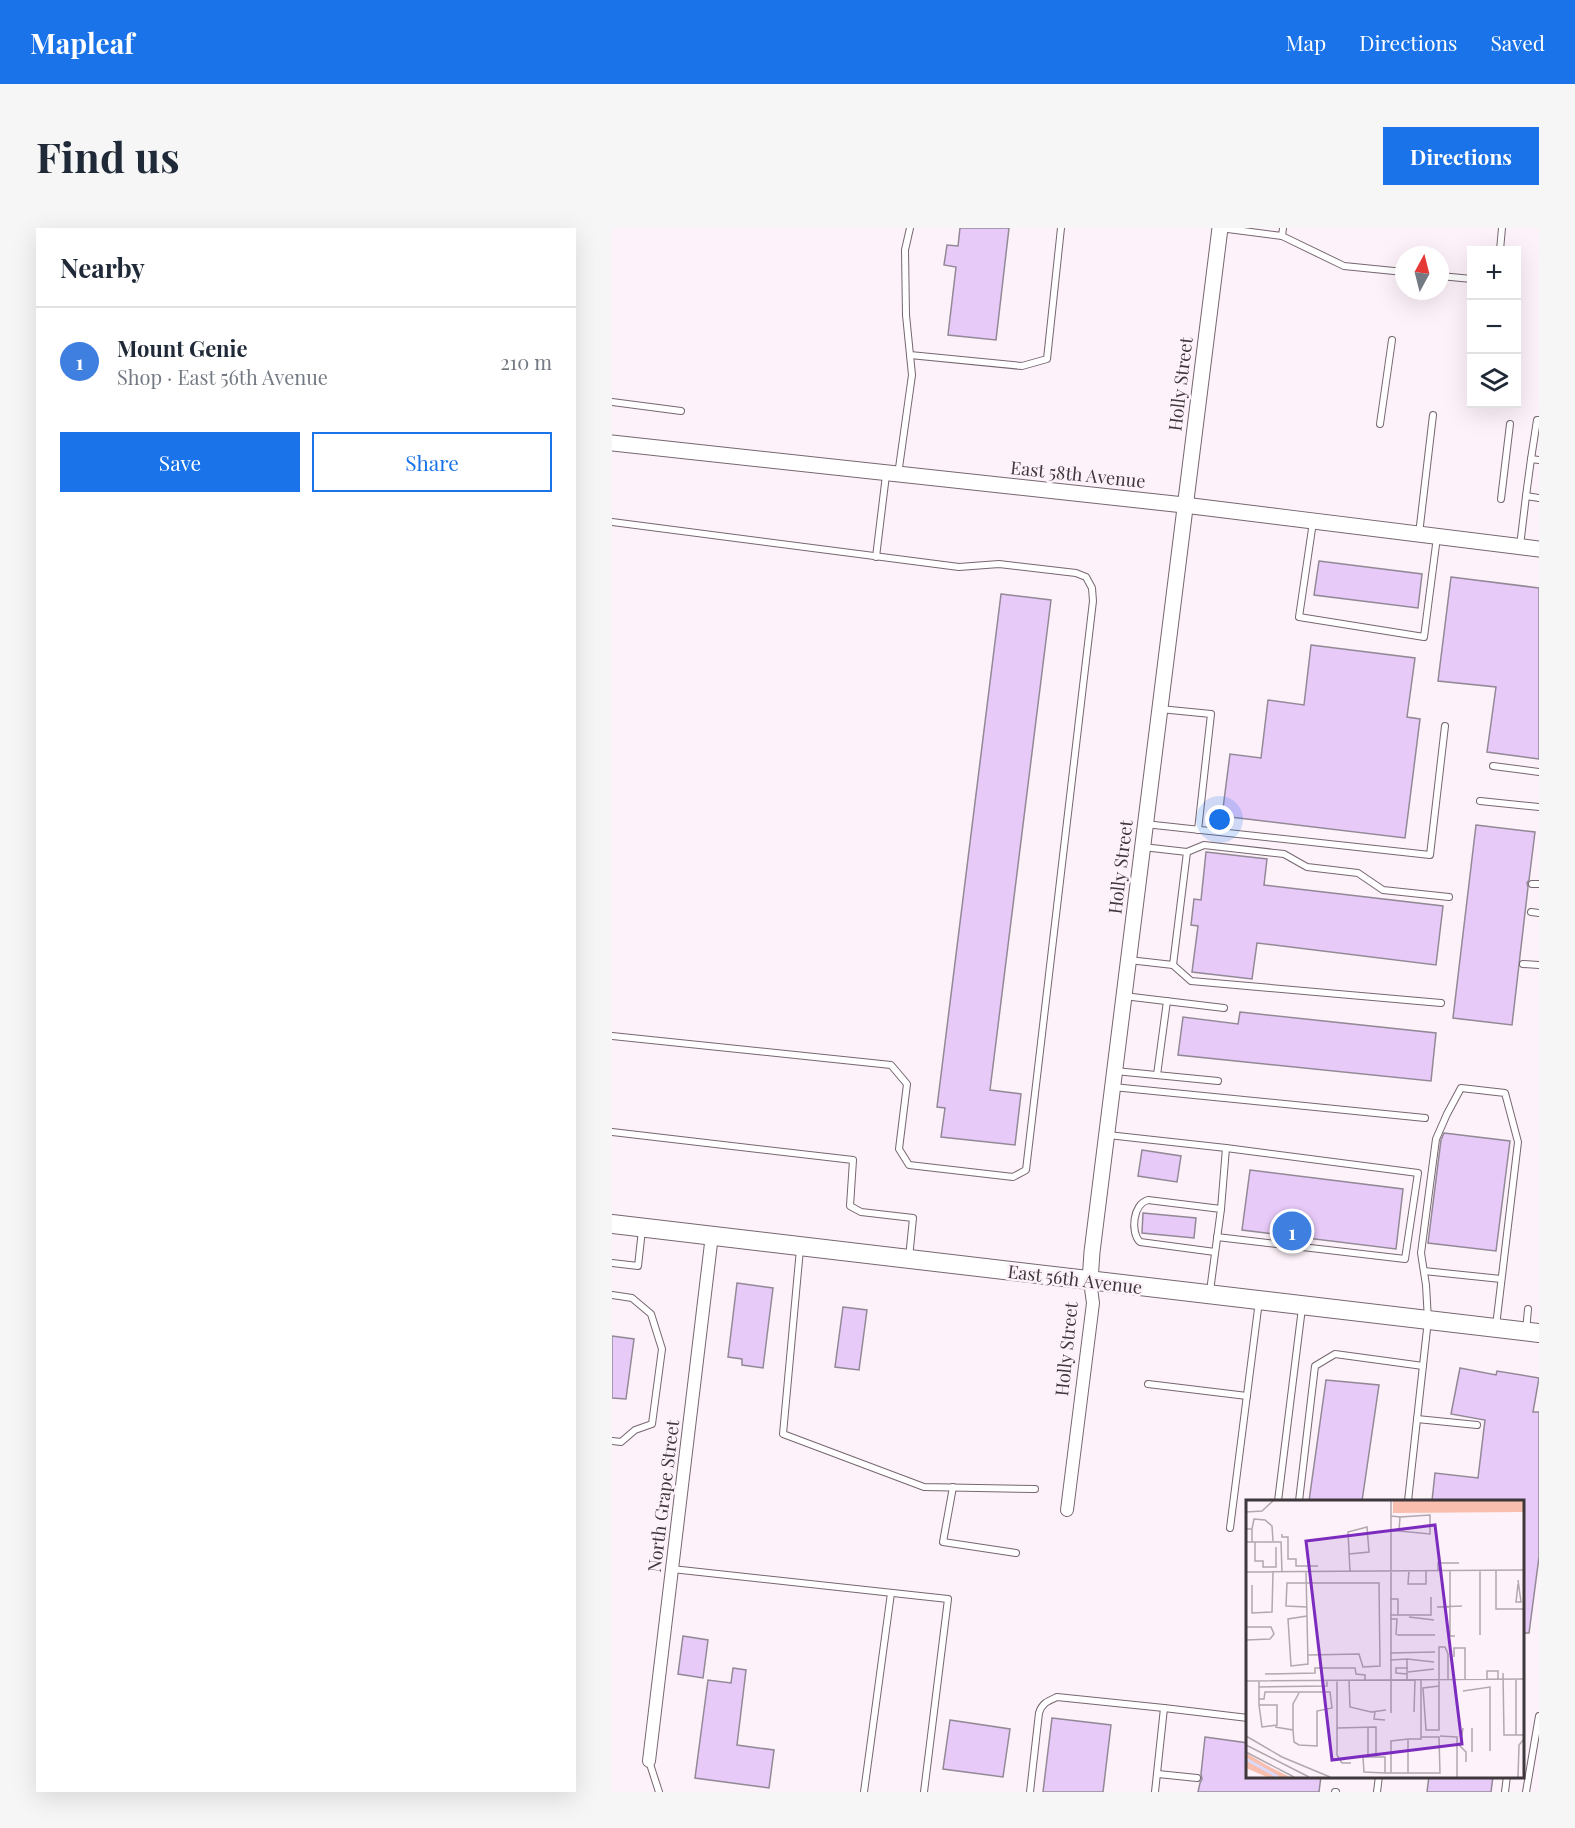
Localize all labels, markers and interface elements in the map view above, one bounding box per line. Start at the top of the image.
text: Mapleaf [30,24,134,61]
text: Map [1285,28,1326,56]
text: Directions [1359,28,1457,56]
text: Saved [1490,28,1545,56]
button: Directions [1383,127,1539,185]
text: Find us [36,128,180,184]
north arrow [1395,246,1449,300]
map controls [1467,246,1521,408]
button: + [1467,246,1521,300]
text: Nearby [60,250,145,285]
button: − [1467,300,1521,354]
text: Mount Genie [117,333,248,363]
street label: Holly Street [1162,335,1198,432]
text: 1 [76,348,83,375]
text: 210 m [500,348,552,375]
button: layers [1467,354,1521,408]
text: Shop · East 56th Avenue [117,363,328,390]
button: Save [60,432,300,492]
button: Share [312,432,552,492]
street label: East 58th Avenue [1009,455,1147,493]
your location [1205,805,1234,834]
street label: Holly Street [1102,818,1138,915]
pin: 1 [1272,1208,1312,1254]
street label: East 56th Avenue [1006,1259,1144,1299]
street label: Holly Street [1049,1300,1083,1397]
street label: North Grape Street [642,1418,684,1574]
inset map [1246,1500,1524,1777]

